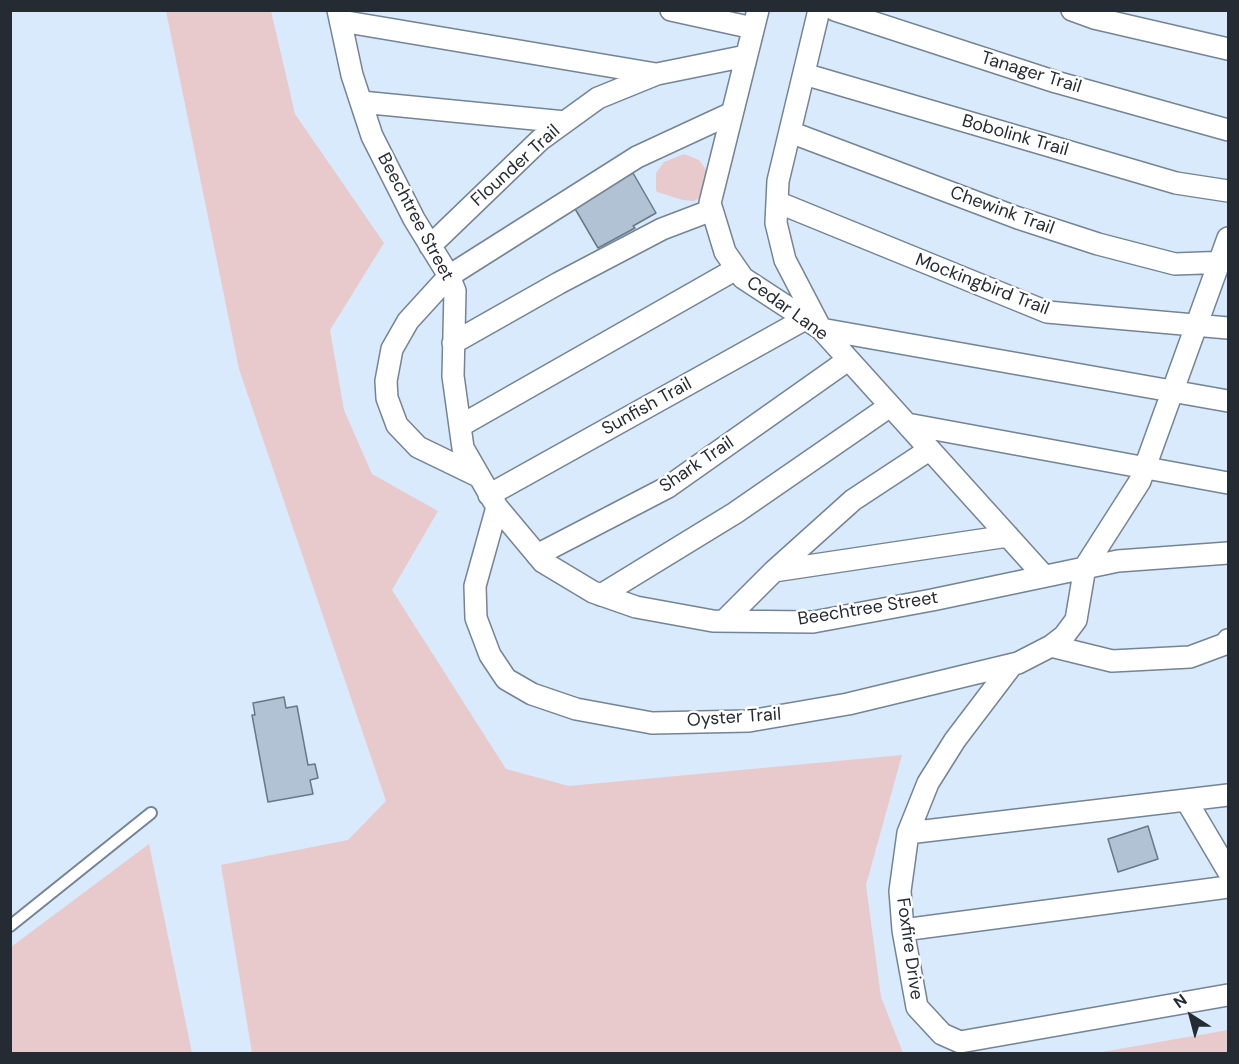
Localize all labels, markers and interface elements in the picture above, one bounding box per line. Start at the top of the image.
street label: Tanager Trail [978,47,1084,99]
street label: Bobolink Trail [959,110,1071,162]
street label: Flounder Trail [467,121,565,211]
street label: Beechtree Street [372,149,458,285]
street label: Chewink Trail [947,182,1057,240]
street label: Mockingbird Trail [912,250,1052,320]
street label: Cedar Lane [742,272,832,346]
street label: Sunfish Trail [598,373,696,441]
street label: Shark Trail [656,432,738,498]
street label: Beechtree Street [796,587,940,631]
street label: Oyster Trail [686,704,782,732]
street label: Foxfire Drive [891,897,927,1001]
north arrow [1161,986,1221,1046]
text: N [1169,989,1191,1013]

